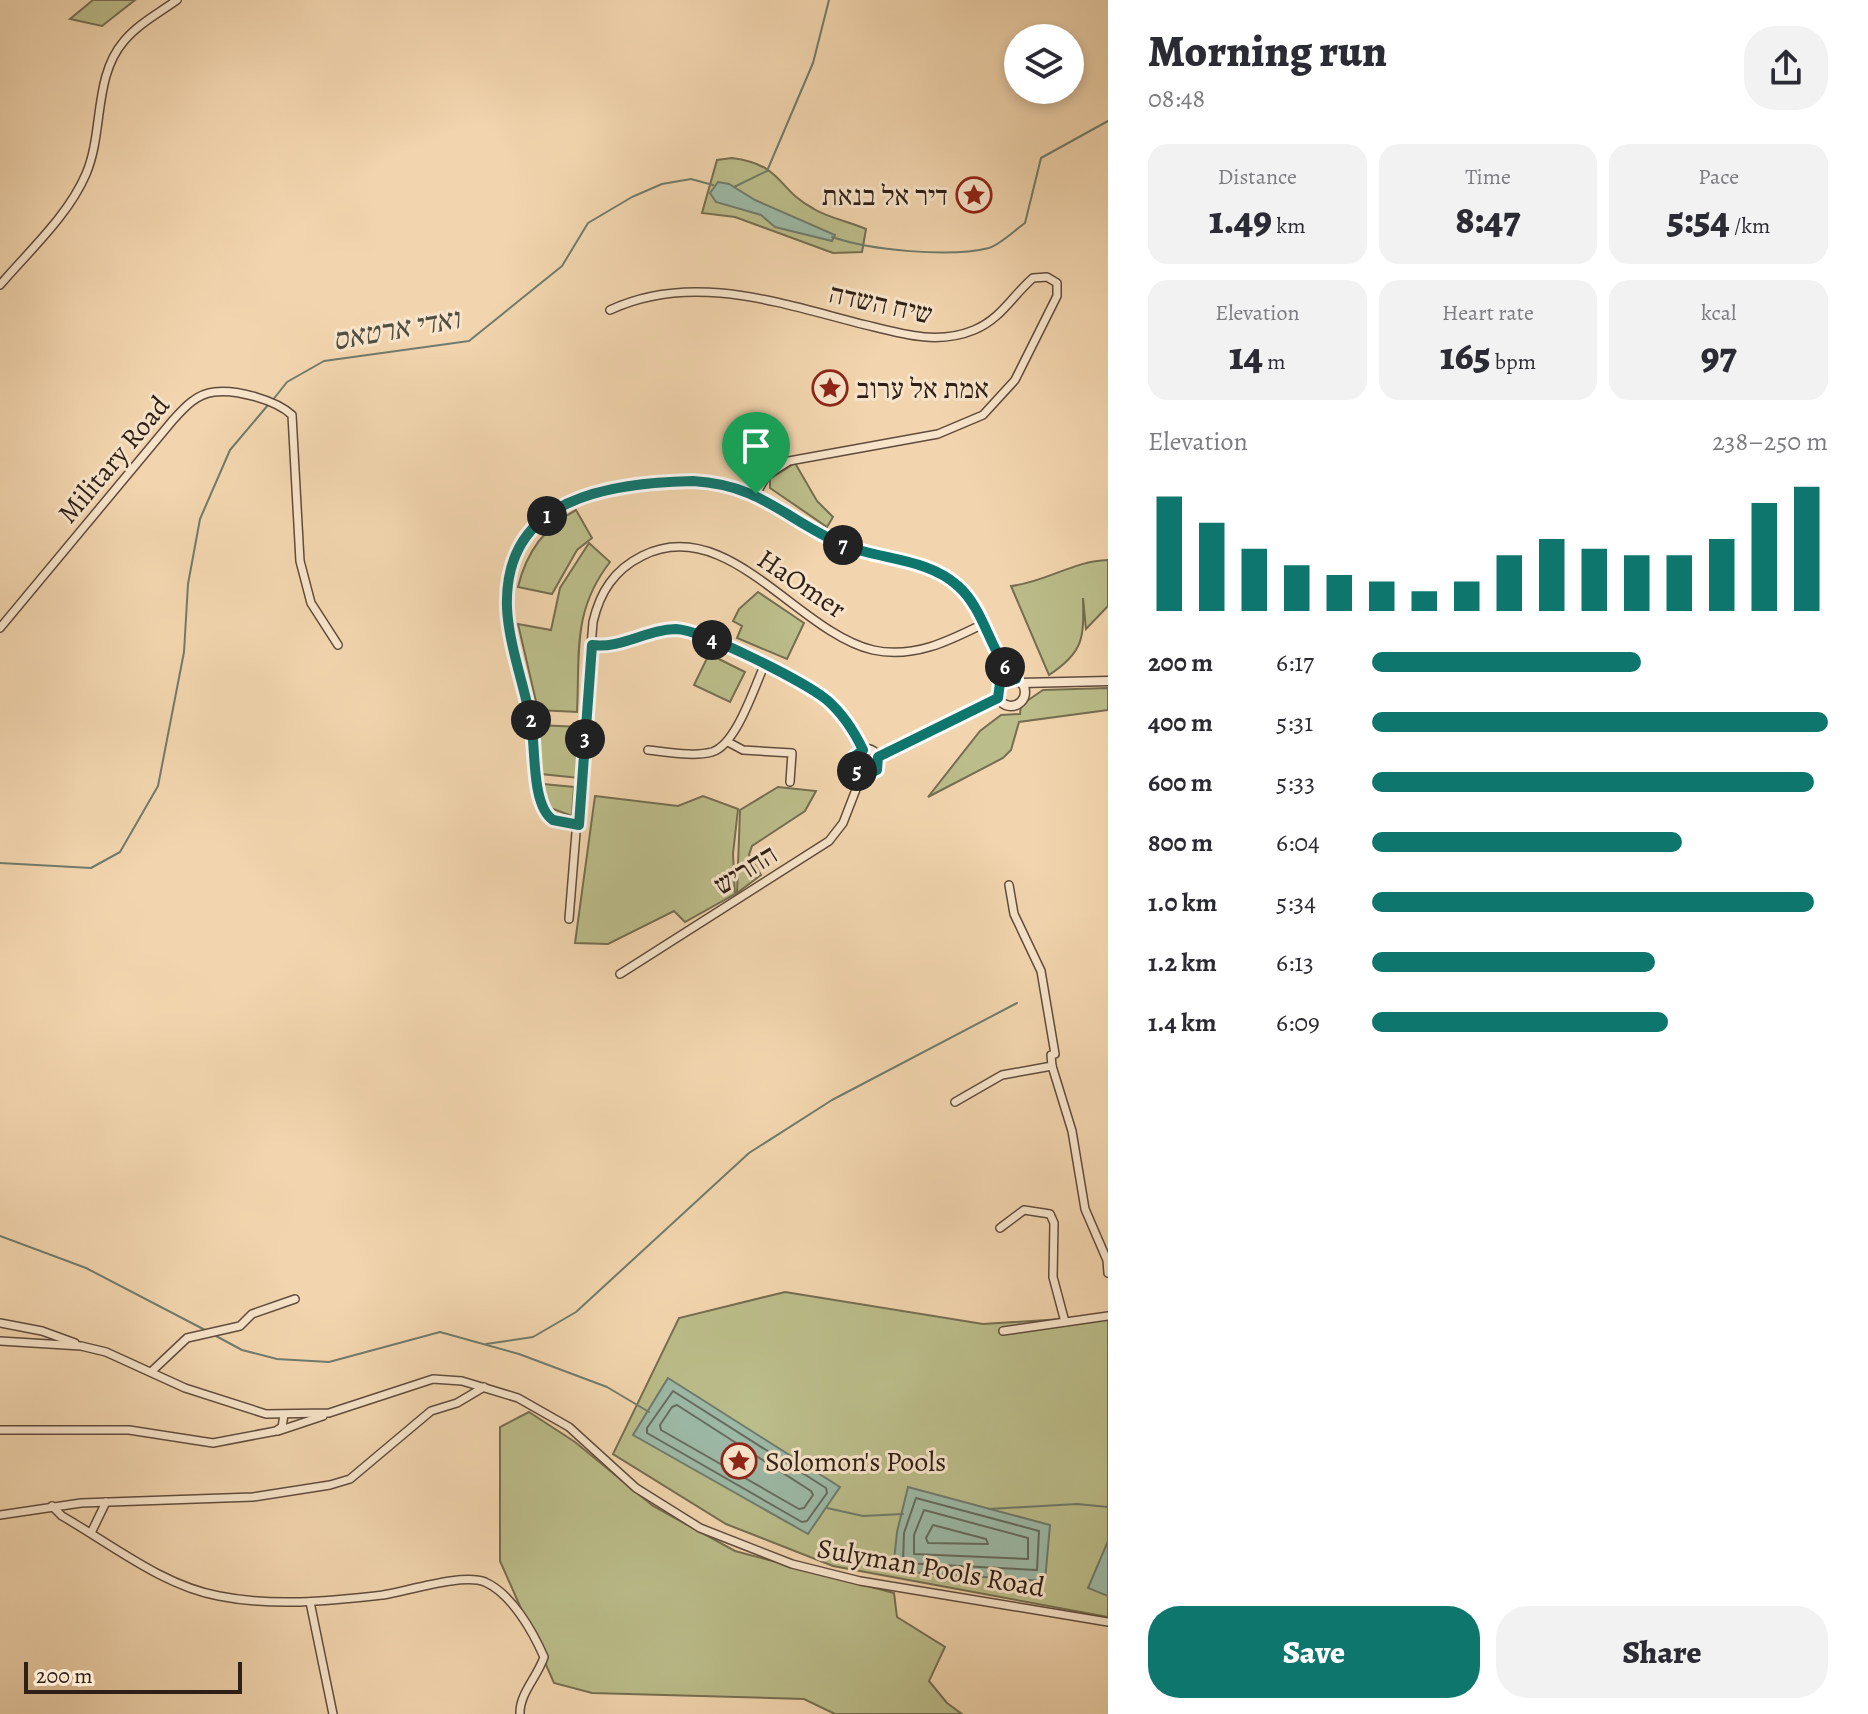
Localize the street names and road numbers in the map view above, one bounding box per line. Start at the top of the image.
street label: שיח השדה [825,274,936,333]
street label: Military Road [49,387,179,532]
street label: HaOmer [750,540,854,628]
street label: החריש [706,836,785,904]
street label: Sulyman Pools Road [814,1529,1049,1607]

